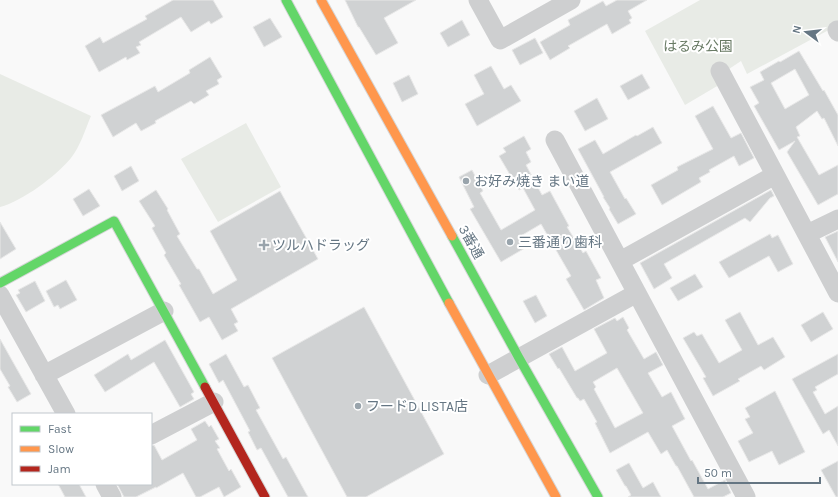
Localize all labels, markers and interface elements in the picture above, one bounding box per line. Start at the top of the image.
north arrow [786,12,826,52]
text: N [790,24,804,35]
park label: はるみ公園 [663,38,733,55]
place label: お好み焼き まい道 [474,173,589,190]
marker: お好み焼き まい道 [461,176,471,186]
street label: 3番通 [455,222,487,262]
place label: 三番通り歯科 [518,234,602,251]
place label: ツルハドラッグ [272,237,370,254]
marker: 三番通り歯科 [505,237,515,247]
marker: ツルハドラッグ [259,240,269,250]
place label: フードD LISTA店 [366,398,468,415]
marker: フードD LISTA店 [353,401,363,411]
legend [12,413,152,485]
text: Fast [48,422,72,436]
text: Slow [48,442,74,456]
scale bar [698,459,820,485]
text: Jam [48,462,71,476]
text: 50 m [704,466,732,480]

